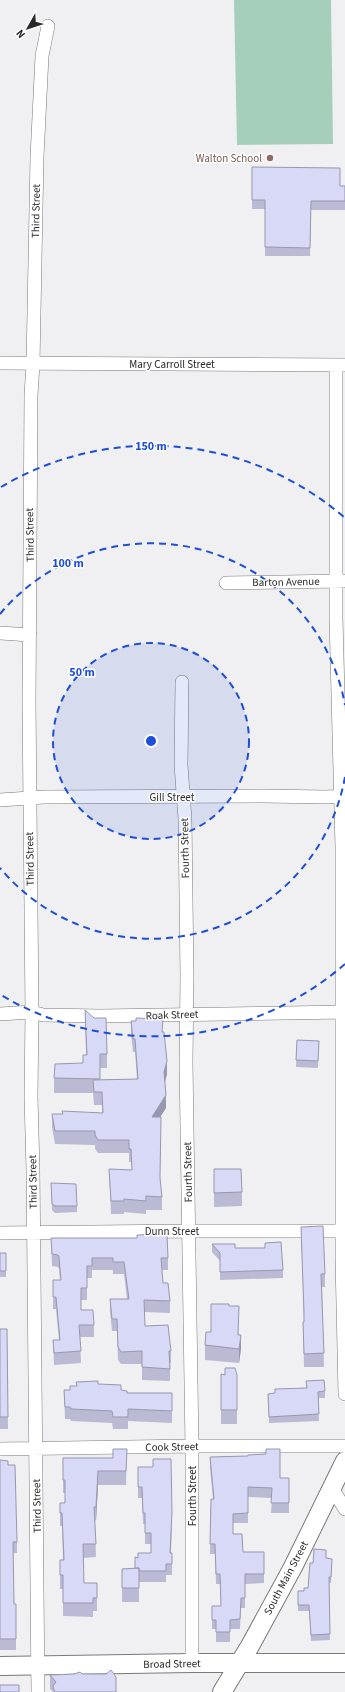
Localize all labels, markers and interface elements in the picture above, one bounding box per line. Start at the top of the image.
north arrow [8,8,48,48]
text: N [12,26,29,42]
place label: Walton School [196,151,262,166]
marker: Walton School [265,153,275,163]
street label: Third Street [28,184,44,238]
street label: Mary Carroll Street [129,357,215,372]
text: 150 m [135,438,167,455]
street label: Third Street [22,508,38,562]
text: 100 m [52,555,84,572]
street label: Barton Avenue [252,574,320,590]
text: 50 m [69,664,95,681]
centre of rings [144,734,158,748]
street label: Gill Street [150,790,195,805]
street label: Fourth Street [177,817,193,878]
street label: Third Street [22,832,38,886]
street label: Roak Street [145,1007,199,1023]
street label: Fourth Street [180,1141,196,1202]
street label: Third Street [25,1155,41,1209]
street label: Dunn Street [145,1224,200,1239]
street label: Cook Street [145,1439,199,1455]
street label: Fourth Street [185,1465,200,1526]
street label: Third Street [29,1479,45,1533]
street label: South Main Street [260,1538,312,1618]
street label: Broad Street [143,1656,201,1672]

